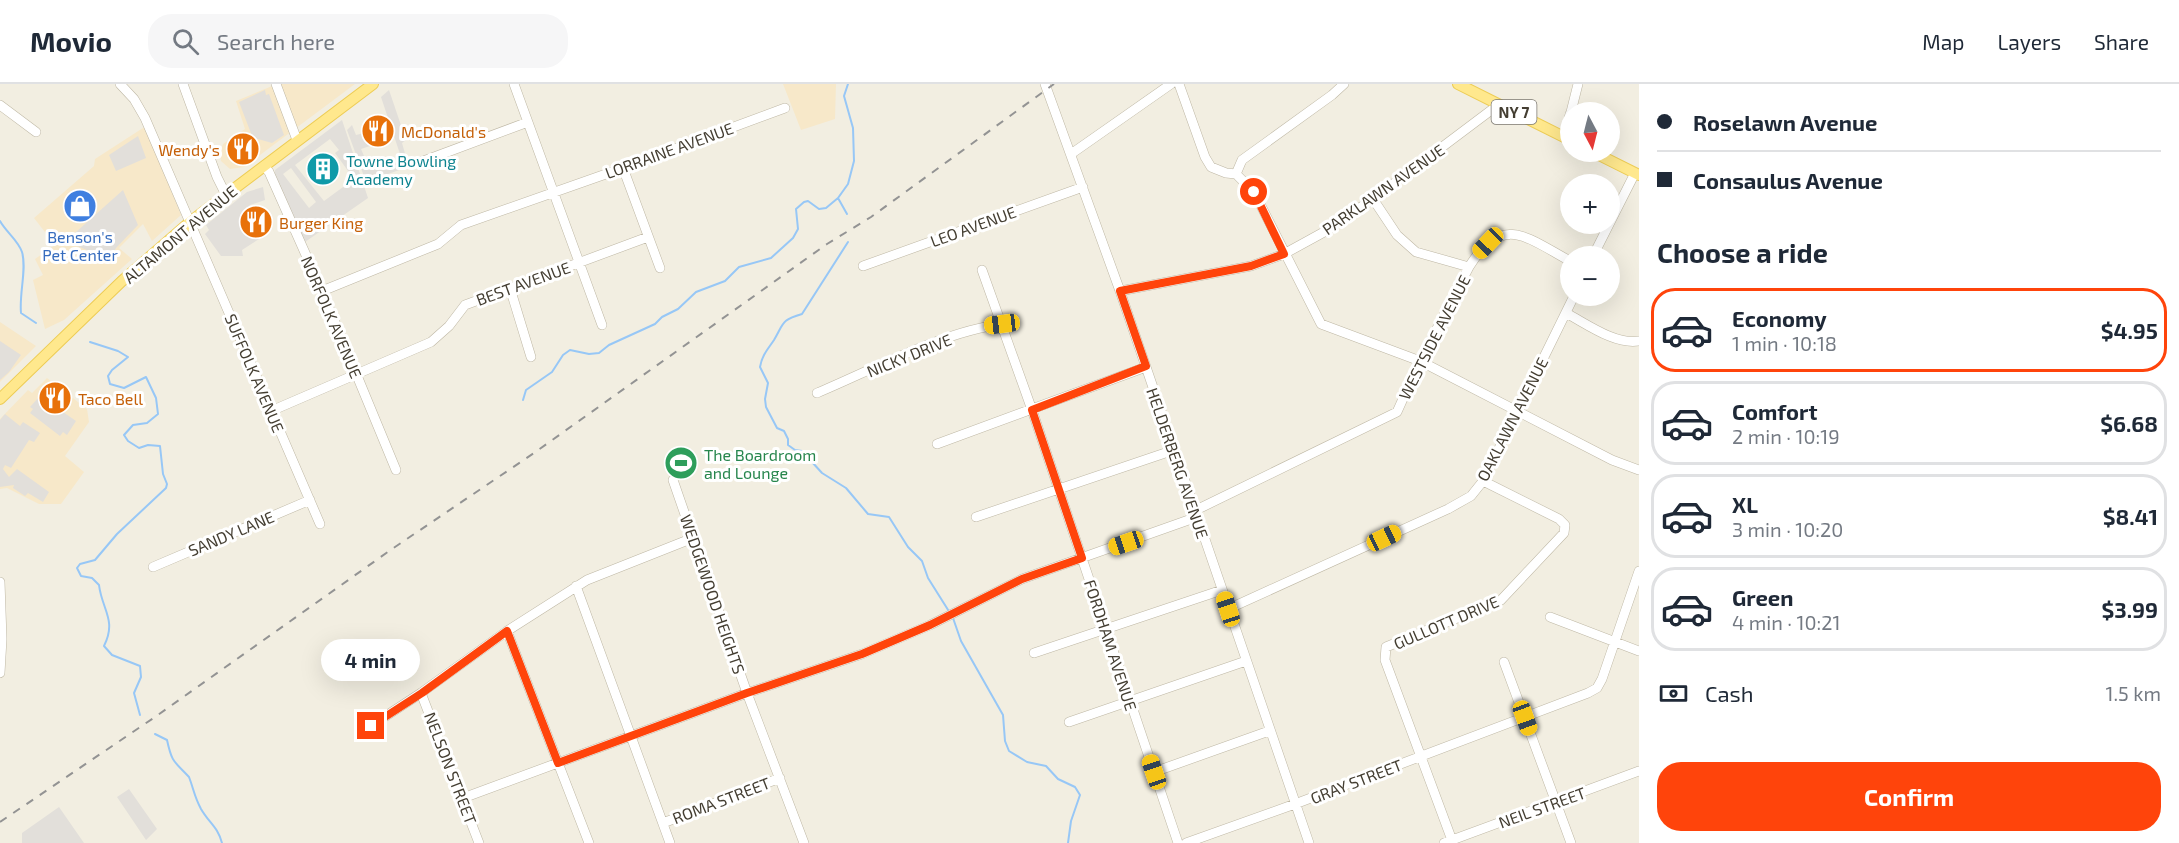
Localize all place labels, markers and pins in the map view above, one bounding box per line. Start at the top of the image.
restaurant icon: McDonald's [360,113,396,149]
place label: McDonald's [401,122,486,141]
restaurant icon: Wendy's [225,131,261,167]
place label: Wendy's [158,140,220,159]
building icon: Towne Bowling Academy [305,151,341,187]
place label: Towne Bowling Academy [346,151,456,188]
shop icon: Benson's Pet Center [62,188,98,224]
restaurant icon: Burger King [238,204,274,240]
place label: Burger King [279,213,363,232]
place label: Benson's Pet Center [42,227,118,264]
restaurant icon: Taco Bell [37,380,73,416]
place label: Taco Bell [78,389,143,408]
sports icon: The Boardroom and Lounge [663,445,699,481]
place label: The Boardroom and Lounge [704,445,816,482]

